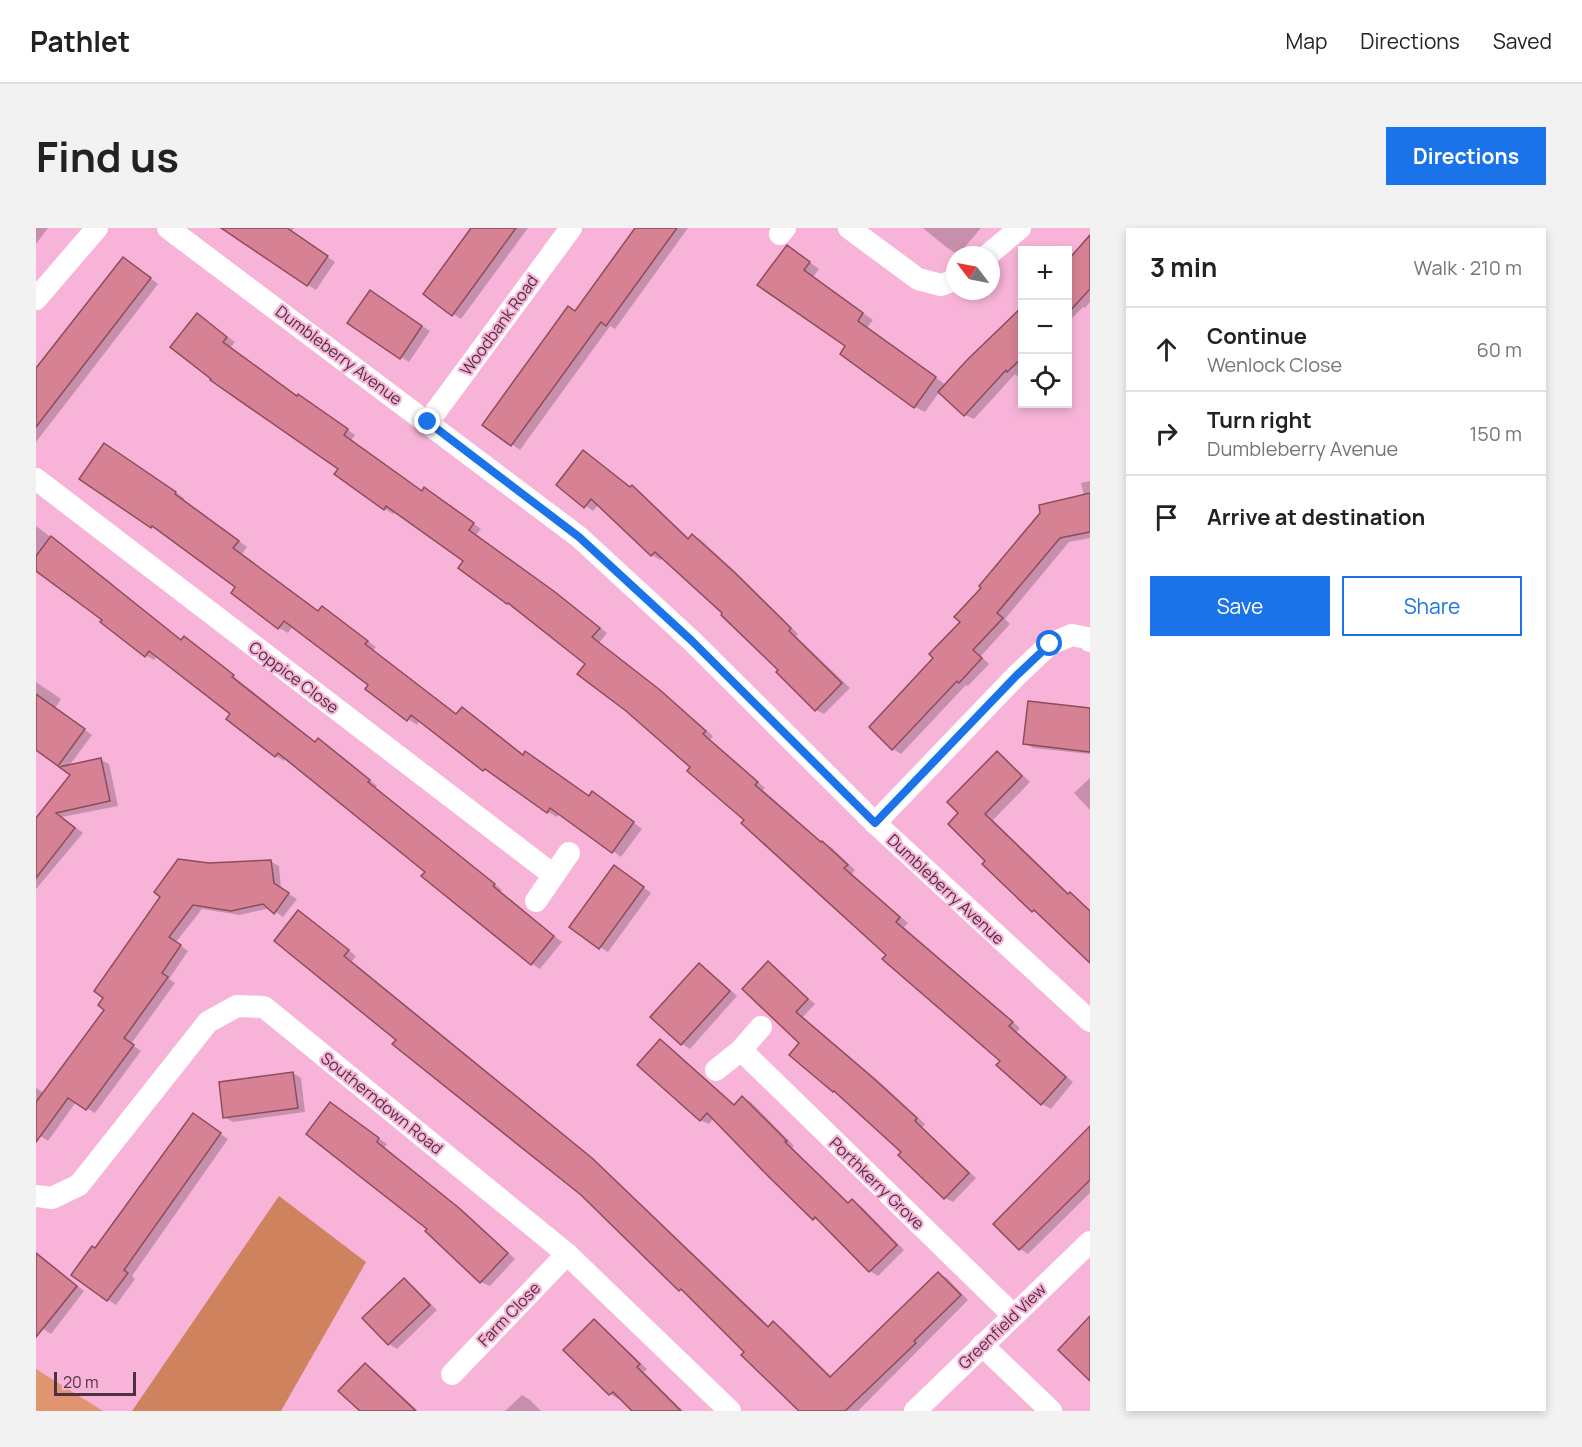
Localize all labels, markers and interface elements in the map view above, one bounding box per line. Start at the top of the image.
text: Pathlet [30,22,130,60]
text: Map [1286,27,1327,55]
text: Directions [1360,27,1460,55]
text: Saved [1493,27,1552,55]
text: Find us [36,127,179,185]
button: Directions [1386,127,1546,185]
north arrow [946,246,1000,300]
map controls [1018,246,1072,408]
button: + [1018,246,1072,300]
text: 3 min [1150,249,1217,285]
text: Walk · 210 m [1414,254,1522,281]
street label: Woodbank Road [455,270,543,380]
street label: Dumbleberry Avenue [271,300,407,410]
button: − [1018,300,1072,354]
text: Continue [1207,321,1307,351]
icon: ahead [1150,333,1183,366]
text: 60 m [1476,336,1522,363]
text: Wenlock Close [1207,351,1342,378]
button: locate [1018,354,1072,408]
text: Turn right [1207,405,1312,435]
route end [414,408,440,434]
icon: right [1150,417,1183,450]
text: 150 m [1469,420,1522,447]
text: Dumbleberry Avenue [1207,435,1398,462]
icon: arrive [1150,501,1183,534]
text: Arrive at destination [1207,502,1425,532]
button: Save [1150,576,1330,636]
button: Share [1342,576,1522,636]
route start [1036,630,1062,656]
street label: Coppice Close [245,636,343,718]
street label: Dumbleberry Avenue [883,829,1009,949]
street label: Southerndown Road [316,1047,448,1159]
street label: Porthkerry Grove [825,1132,929,1234]
street label: Farm Close [473,1277,545,1351]
street label: Greenfield View [953,1278,1051,1374]
scale bar [54,1369,136,1396]
text: 20 m [63,1371,99,1393]

